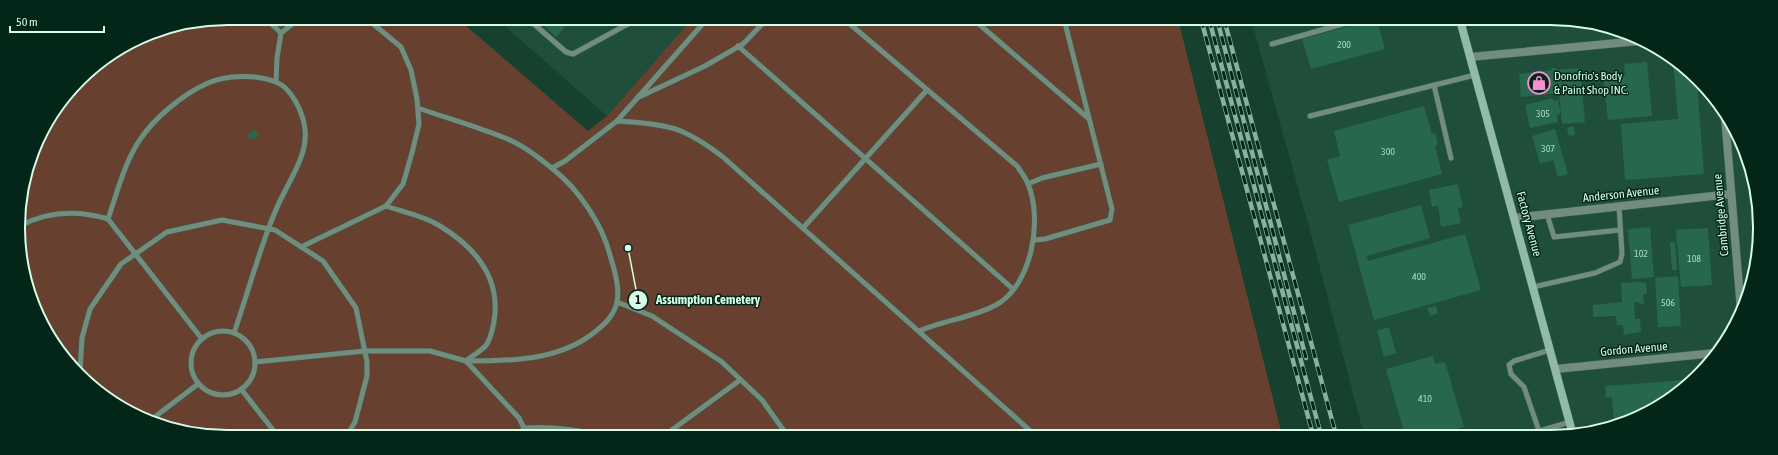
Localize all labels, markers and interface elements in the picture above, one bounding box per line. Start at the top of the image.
scale bar [10,8,104,34]
text: 50 m [16,15,38,29]
house number: 200 [1337,39,1351,50]
place label: Donofrio's Body & Paint Shop INC. [1554,69,1628,97]
shop icon: Donofrio's Body & Paint Shop INC. [1526,70,1552,96]
house number: 305 [1536,108,1550,119]
house number: 307 [1541,143,1555,154]
house number: 300 [1381,146,1395,157]
street label: Cambridge Avenue [1710,173,1732,257]
street label: Anderson Avenue [1582,183,1660,205]
street label: Factory Avenue [1514,190,1544,258]
house number: 102 [1634,248,1648,259]
house number: 108 [1687,253,1701,264]
house number: 400 [1412,271,1426,282]
callout: Assumption Cemetery [628,287,768,312]
text: Assumption Cemetery [655,292,761,307]
text: 1 [635,293,641,307]
house number: 506 [1661,297,1675,308]
street label: Gordon Avenue [1600,339,1668,359]
house number: 410 [1418,393,1432,404]

